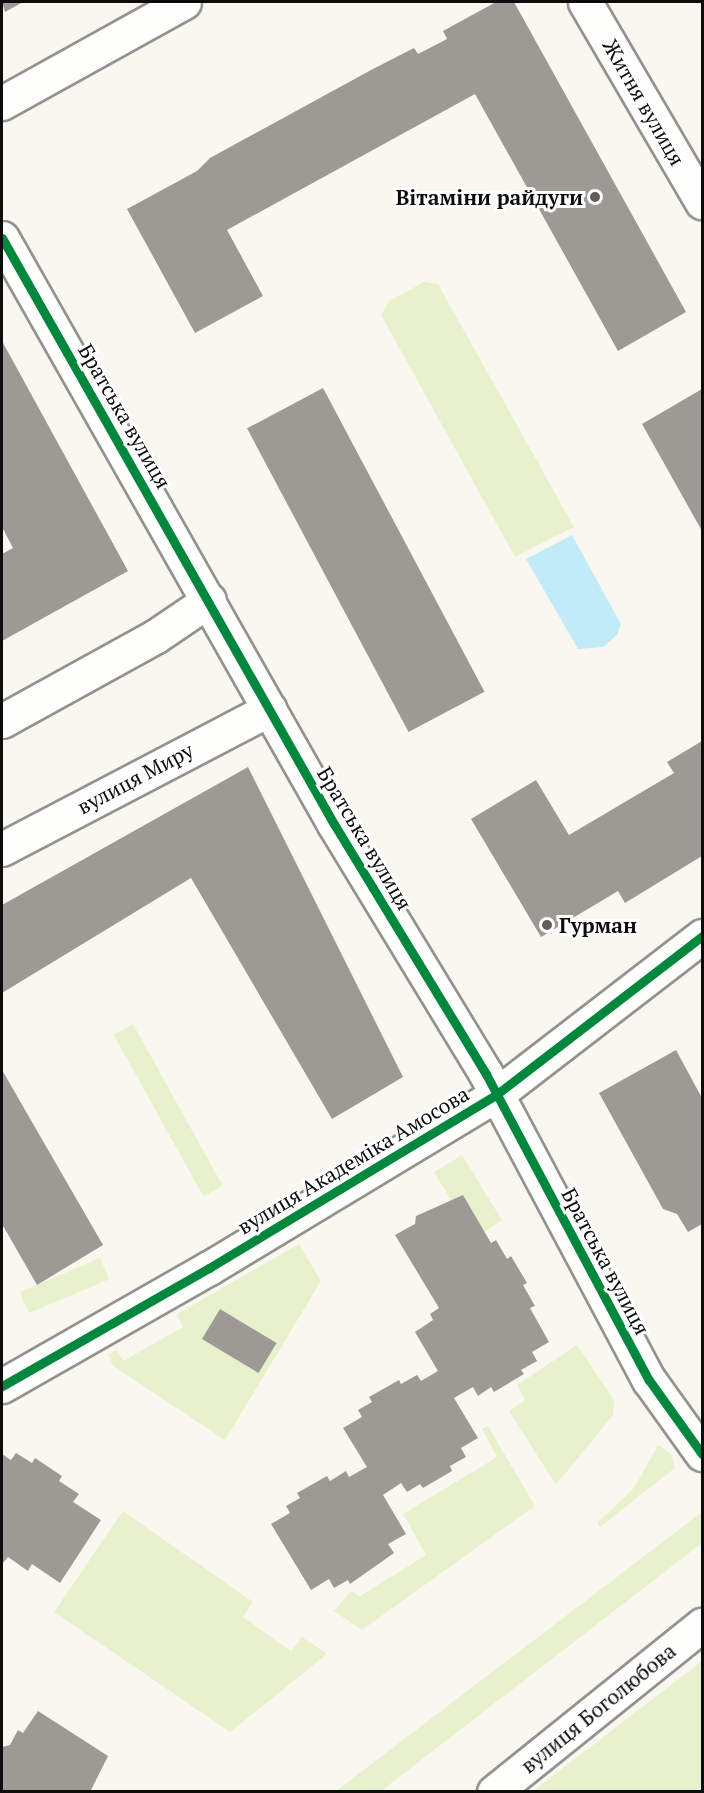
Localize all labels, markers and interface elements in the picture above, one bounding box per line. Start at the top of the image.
street label: Житня вулиця [598,34,690,170]
place label: Вітаміни райдуги [396,184,583,210]
marker: Вітаміни райдуги [588,190,602,204]
street label: Братська вулиця [73,339,177,493]
street label: вулиця Миру [73,737,197,819]
street label: Братська вулиця [312,762,418,914]
place label: Гурман [559,912,637,938]
marker: Гурман [540,918,554,932]
street label: вулиця Академіка Амосова [232,1081,474,1239]
street label: Братська вулиця [557,1183,655,1339]
street label: вулиця Боголюбова [516,1638,680,1778]

